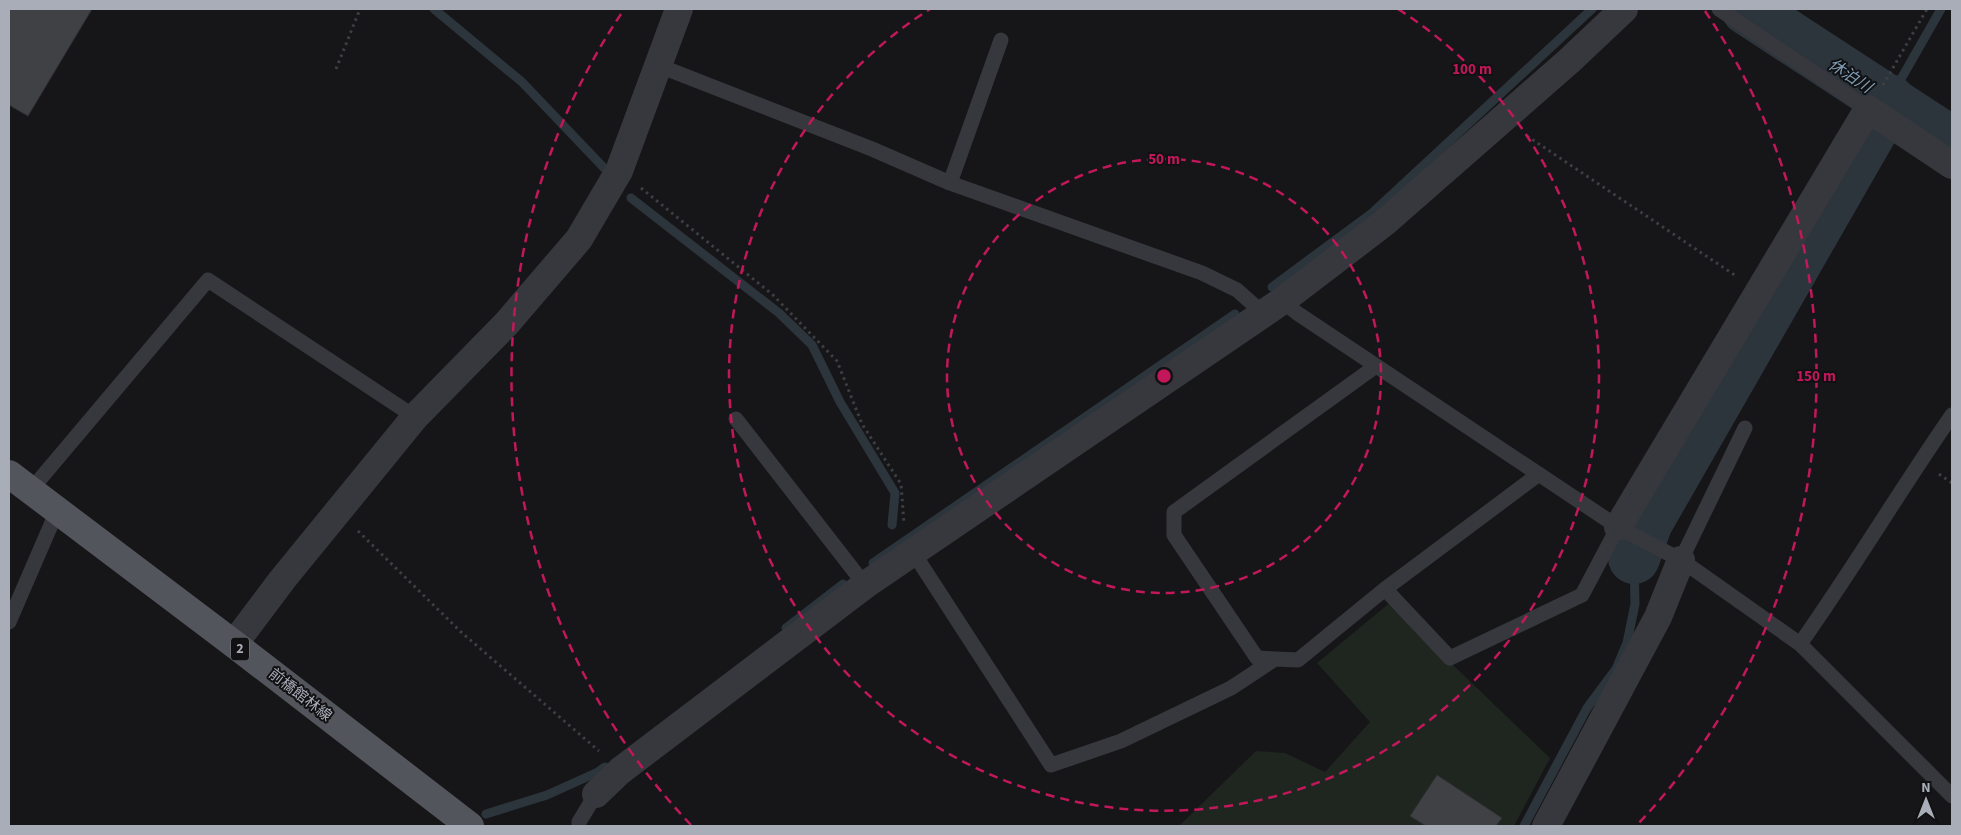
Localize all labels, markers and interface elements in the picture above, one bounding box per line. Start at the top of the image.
water label: 休泊川 [1824,54,1878,99]
text: 100 m [1452,59,1492,80]
text: 50 m [1148,149,1180,170]
text: 150 m [1796,366,1836,387]
centre of rings [1155,367,1173,385]
road number: 2 [231,638,249,661]
street label: 前橋館林線 [264,664,336,726]
north arrow [1901,775,1951,825]
text: N [1921,778,1931,798]

